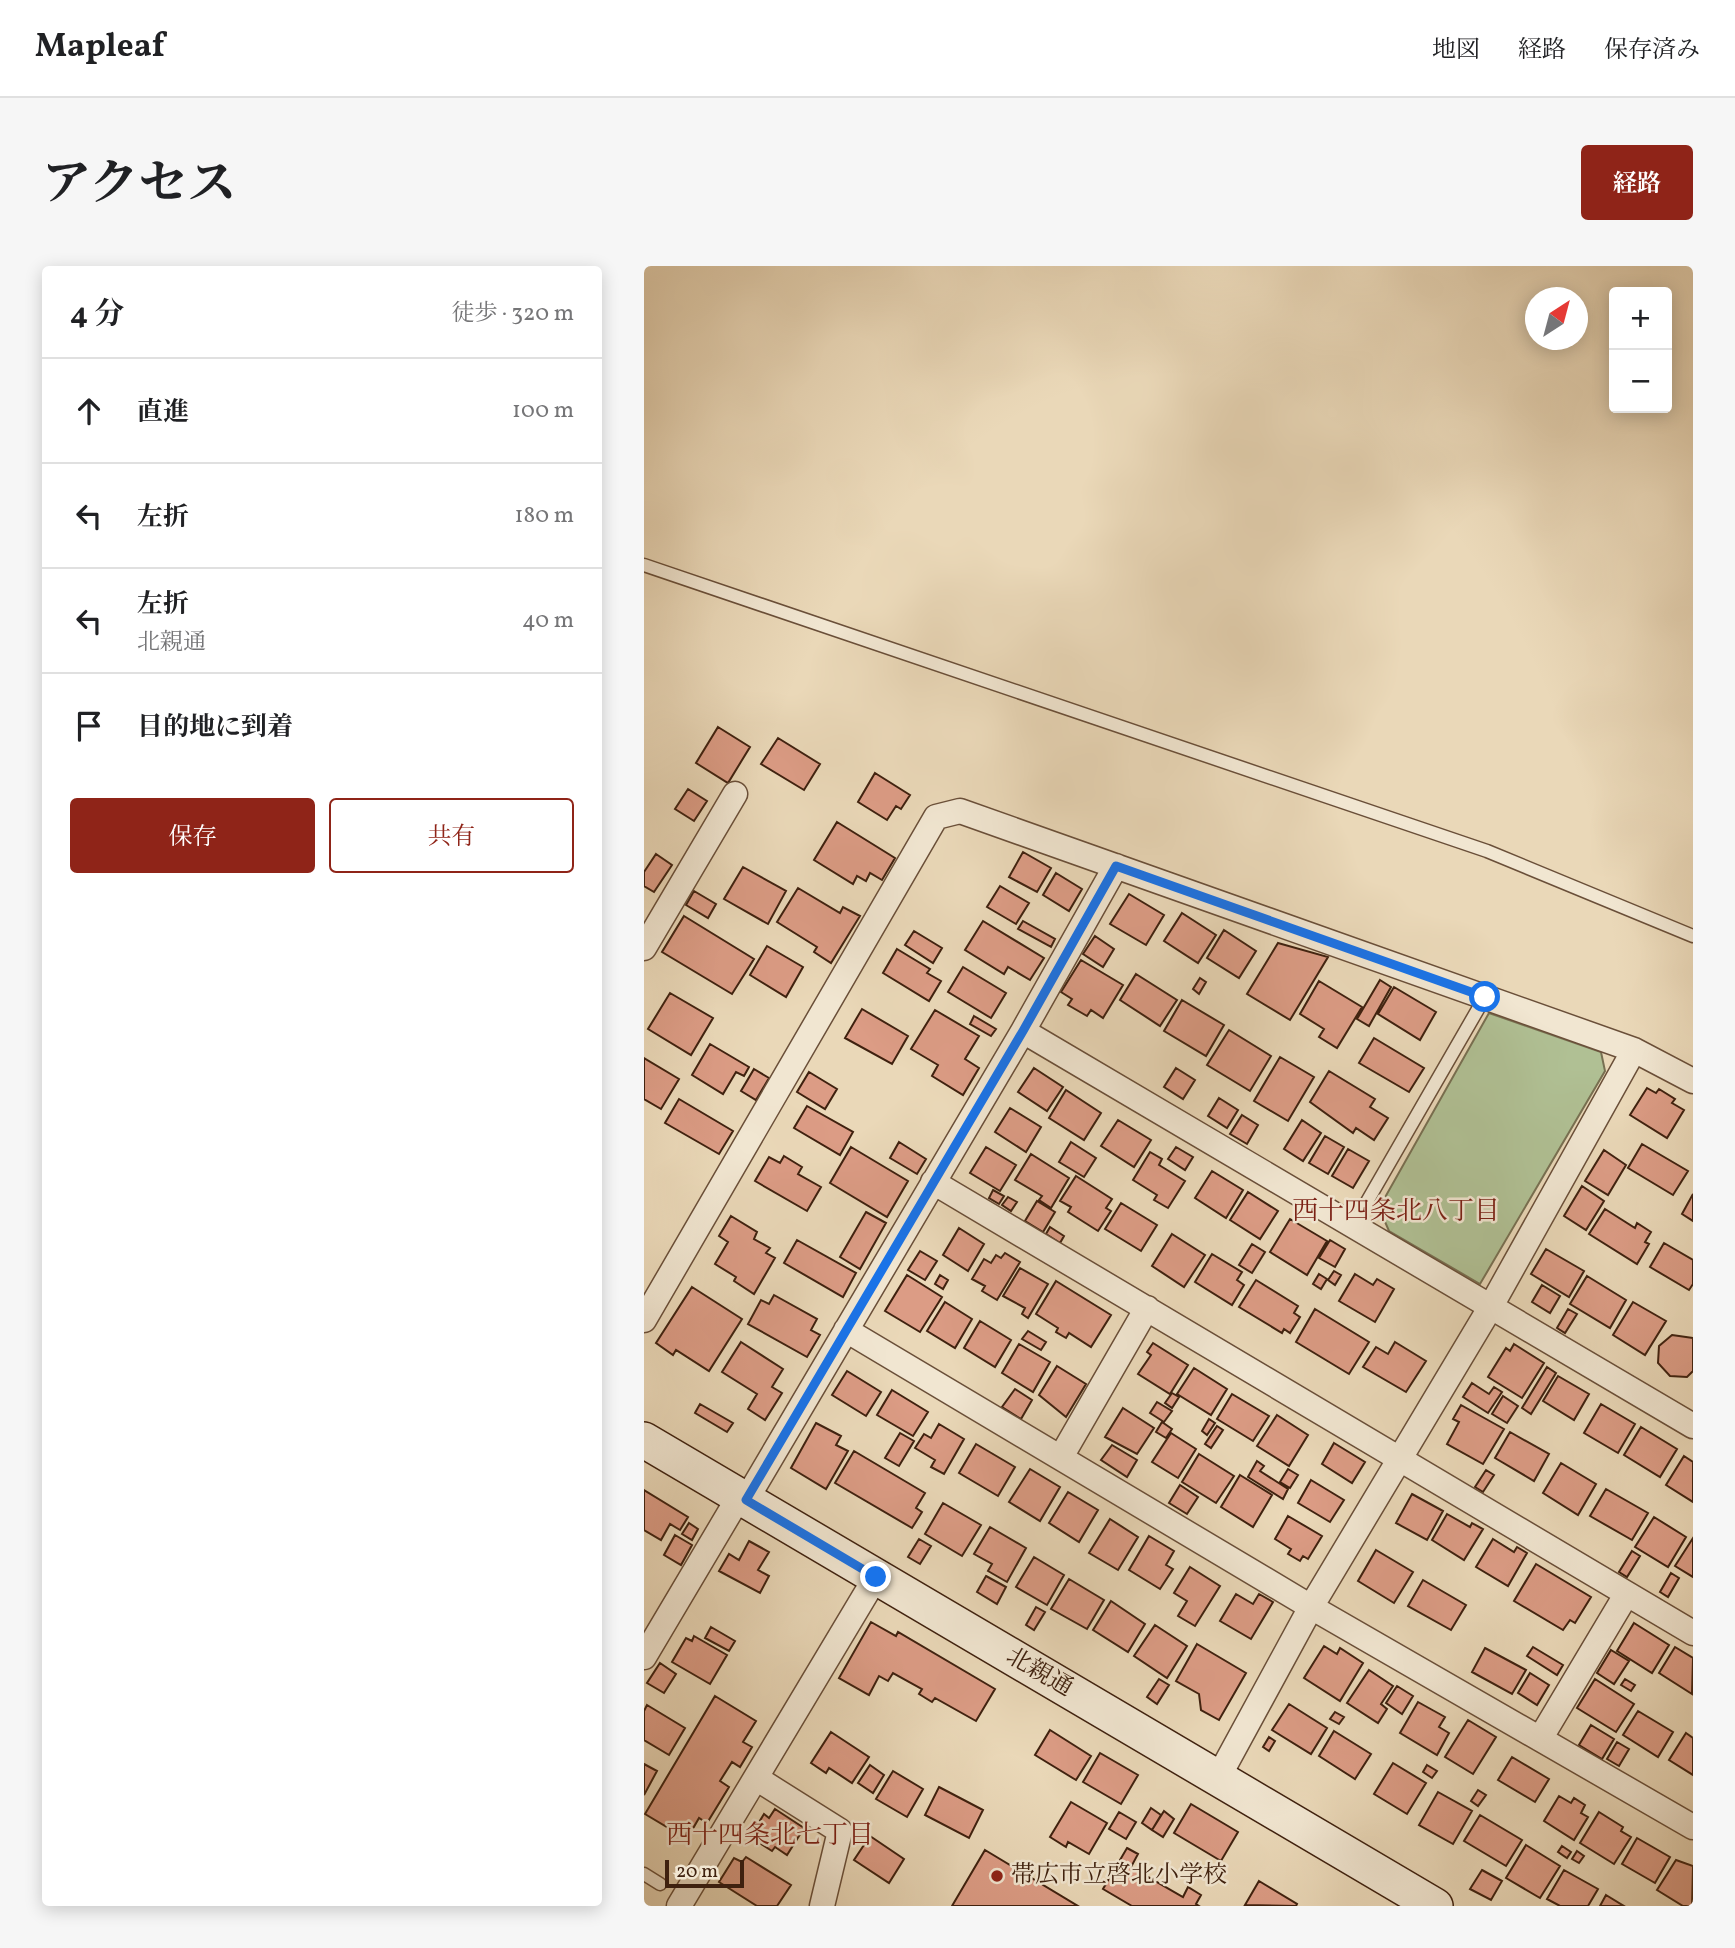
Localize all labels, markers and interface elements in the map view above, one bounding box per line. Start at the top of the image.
text: Mapleaf [35,25,165,71]
text: 地図 [1432,34,1480,68]
text: 経路 [1518,34,1566,68]
text: 保存済み [1604,34,1700,68]
button: 経路 [1581,145,1693,220]
text: アクセス [42,152,237,221]
north arrow [1525,287,1588,350]
map controls [1609,287,1672,413]
button: + [1609,287,1672,350]
text: 4 分 [70,294,124,336]
text: 徒歩 · 320 m [452,298,574,330]
button: − [1609,350,1672,413]
icon: ahead [70,392,108,430]
text: 直進 [137,395,189,431]
text: 100 m [512,395,574,427]
icon: left [70,497,108,535]
text: 左折 [137,500,189,536]
text: 180 m [515,500,574,532]
text: 左折 [137,587,189,623]
icon: left [70,602,108,640]
text: 40 m [522,605,574,637]
text: 北親通 [137,627,206,659]
icon: arrive [70,707,108,745]
text: 目的地に到着 [137,710,293,746]
button: 保存 [70,798,315,873]
button: 共有 [329,798,574,873]
route start [1469,981,1500,1012]
district label: 西十四条北八丁目 [1292,1194,1500,1230]
route end [860,1561,891,1592]
street label: 北親通 [999,1640,1079,1706]
district label: 西十四条北七丁目 [666,1818,874,1854]
scale bar [665,1857,744,1889]
text: 20 m [676,1859,718,1885]
place label: 帯広市立啓北小学校 [1011,1859,1227,1893]
marker: 帯広市立啓北小学校 [989,1868,1005,1884]

